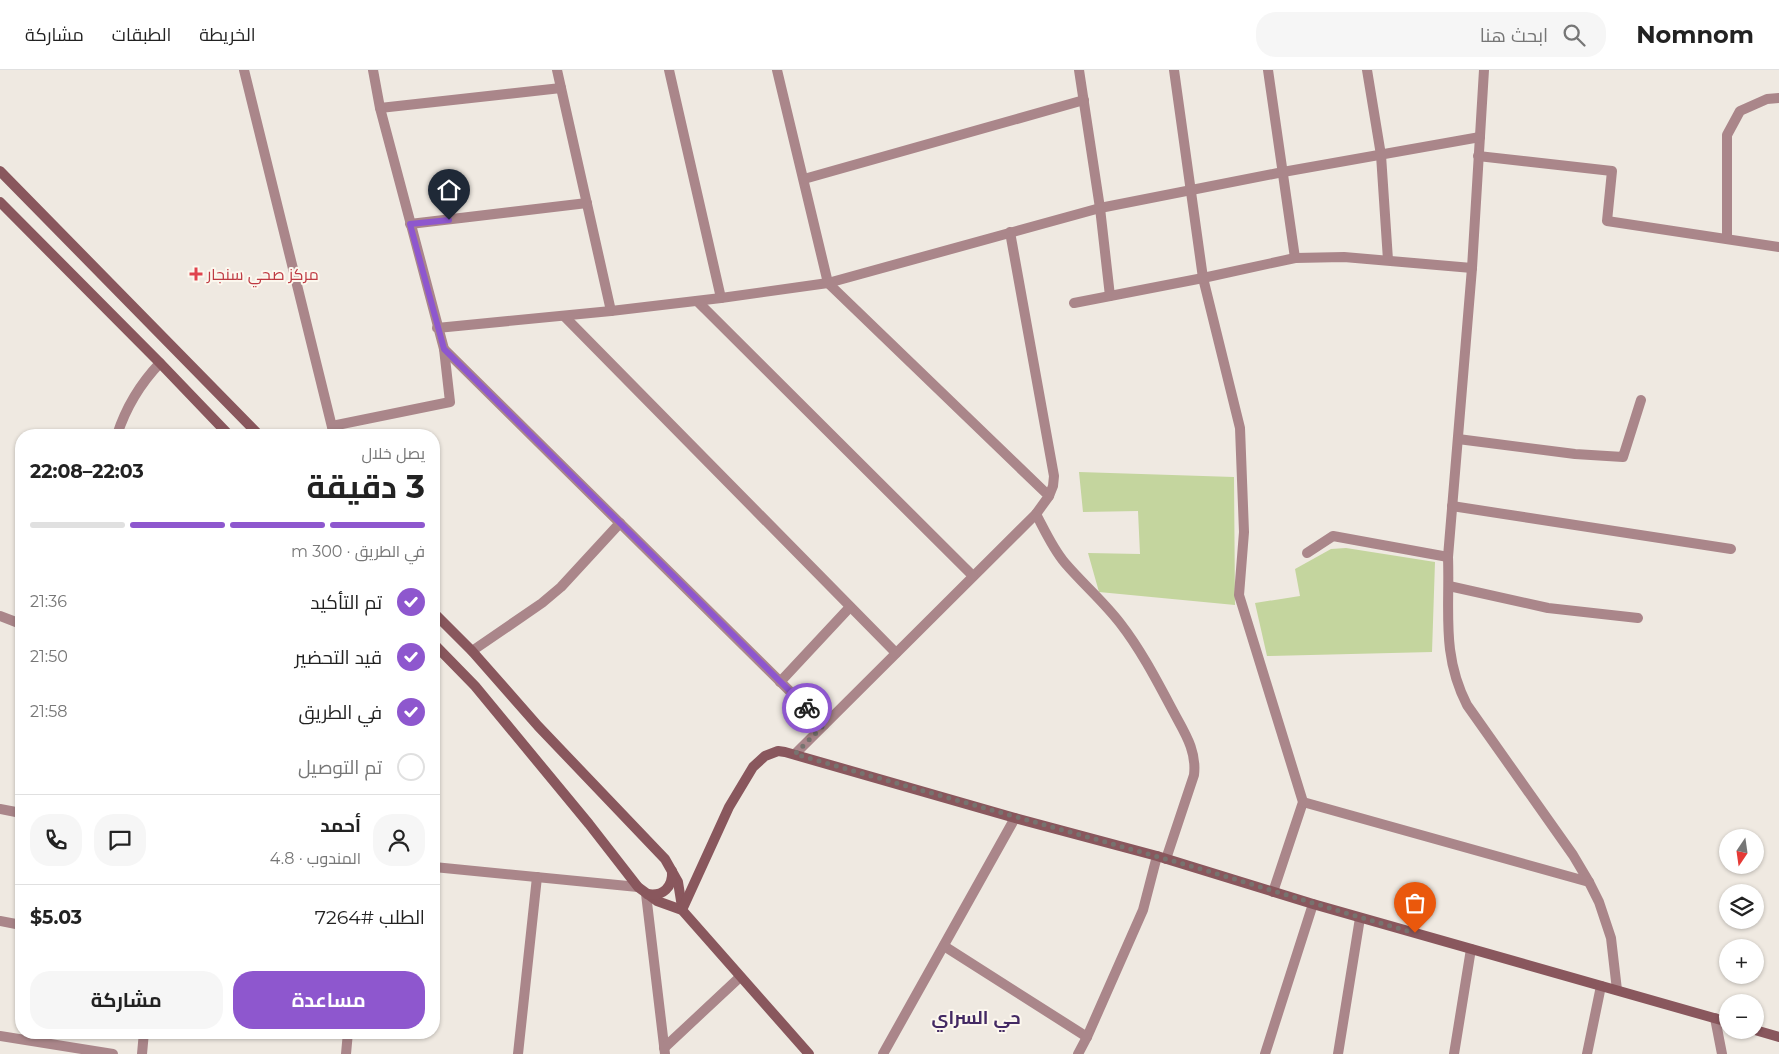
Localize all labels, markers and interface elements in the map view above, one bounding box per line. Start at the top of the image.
search box [1256,12,1606,57]
text: Nomnom [1636,20,1754,49]
icon: search [1560,21,1588,49]
text: مشاركة [25,24,84,46]
text: الطبقات [112,24,171,46]
text: الخريطة [199,24,256,46]
text: ابحث هنا [1480,24,1548,47]
pin [428,169,470,220]
icon: home [435,176,463,204]
place label: مركز صحي سنجار [206,265,319,288]
marker: مركز صحي سنجار [189,267,203,281]
text: يصل خلال [361,444,425,463]
text: 22:03–22:08 [30,460,144,483]
text: 3 دقيقة [307,467,425,506]
text: في الطريق · 300 m [291,542,425,561]
icon: check [397,588,425,616]
text: تم التأكيد [310,591,382,614]
text: 21:36 [30,592,67,611]
icon: check [397,643,425,671]
text: قيد التحضير [295,646,382,669]
text: 21:50 [30,647,68,666]
courier [782,683,832,733]
icon: bike [793,694,821,722]
icon: check [397,698,425,726]
text: في الطريق [299,701,382,724]
text: 21:58 [30,702,68,721]
text: تم التوصيل [298,756,382,779]
button: phone [30,814,82,866]
button: chat [94,814,146,866]
text: أحمد [320,814,361,837]
button: person [373,814,425,866]
north arrow [1719,829,1764,874]
map controls [1719,829,1764,1039]
text: المندوب · 4.8 [270,849,361,868]
pin [1394,882,1436,933]
button: layers [1719,884,1764,929]
icon: bag [1401,889,1429,917]
text: $5.03 [30,906,82,929]
text: الطلب #7264 [315,906,425,929]
button: + [1719,939,1764,984]
button: مشاركة [30,971,223,1029]
button: مساعدة [233,971,425,1029]
button: − [1719,994,1764,1039]
district label: حي السراي [931,1007,1021,1033]

